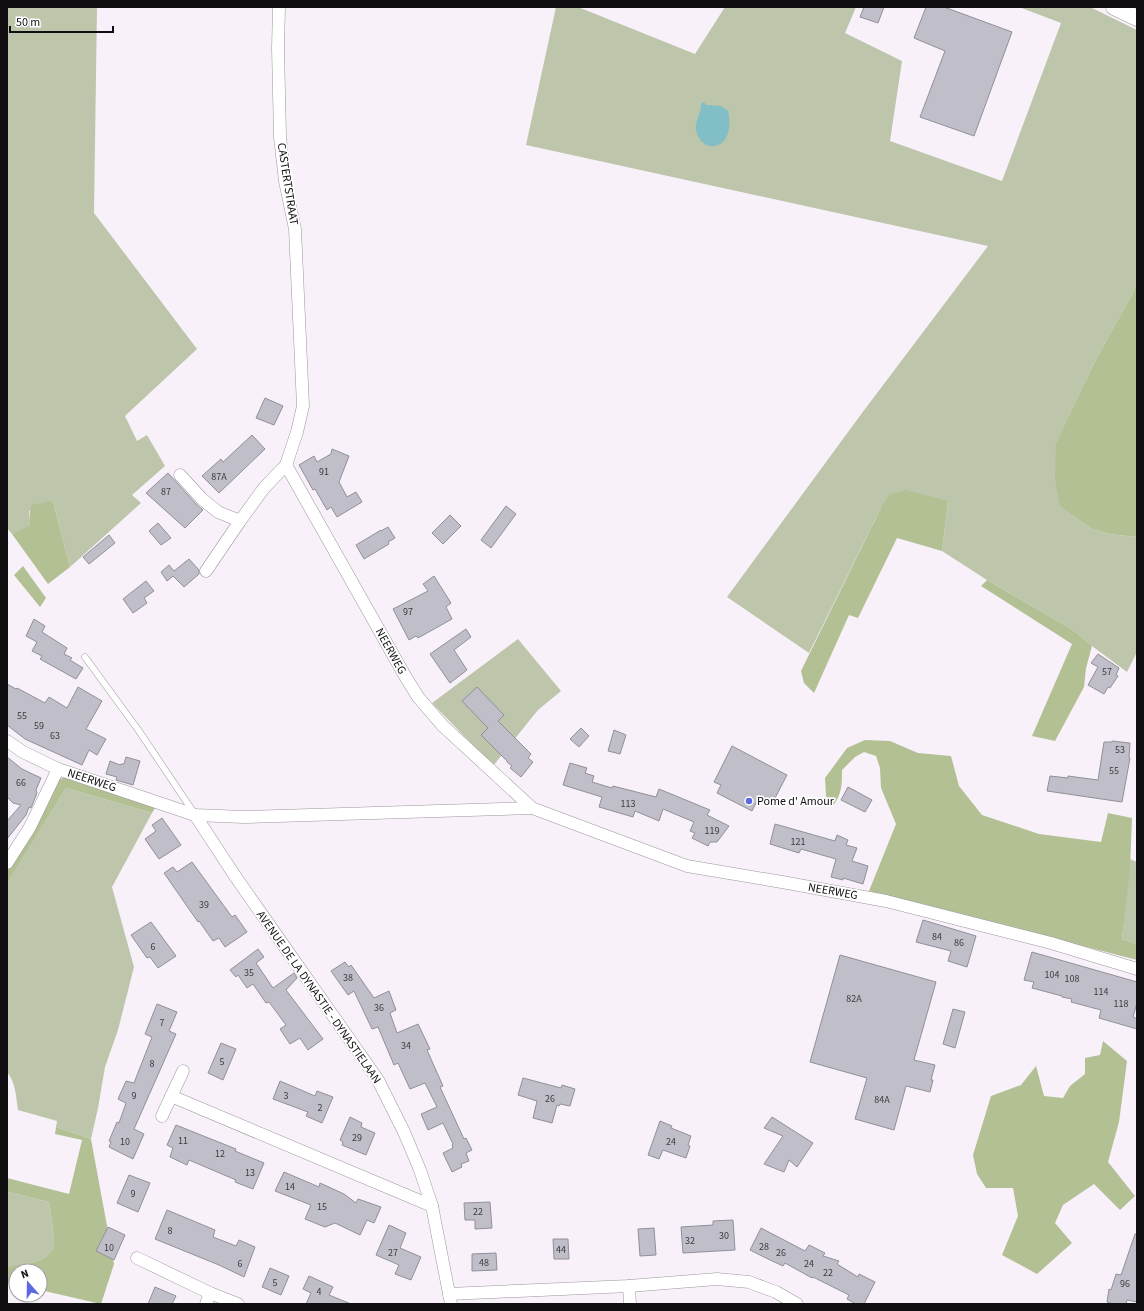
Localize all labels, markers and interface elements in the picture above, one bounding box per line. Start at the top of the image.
scale bar [10,8,113,34]
text: 50 m [16,14,40,31]
street label: CASTERTSTRAAT [273,142,302,227]
house number: 91 [319,465,329,479]
house number: 87A [211,470,227,484]
house number: 87 [161,485,171,499]
house number: 97 [403,605,413,619]
street label: NEERWEG [371,625,410,677]
house number: 57 [1102,665,1112,679]
house number: 55 [17,709,27,723]
house number: 59 [34,719,44,733]
house number: 63 [50,729,60,743]
house number: 53 [1115,743,1125,757]
house number: 55 [1109,764,1119,778]
street label: NEERWEG [65,765,118,796]
house number: 66 [16,776,26,790]
place label: Pome d' Amour [757,793,835,810]
marker: Pome d' Amour [744,796,754,806]
house number: 113 [621,797,635,811]
house number: 119 [705,824,719,838]
house number: 121 [791,835,805,849]
street label: NEERWEG [807,879,859,904]
house number: 39 [199,898,209,912]
street label: AVENUE DE LA DYNASTIE - DYNASTIELAAN [252,907,385,1087]
house number: 84 [932,930,942,944]
house number: 86 [954,936,964,950]
house number: 6 [151,940,156,954]
house number: 35 [244,966,254,980]
house number: 104 [1045,968,1059,982]
house number: 38 [343,971,353,985]
house number: 108 [1065,972,1079,986]
house number: 114 [1094,985,1108,999]
house number: 82A [846,992,862,1006]
house number: 118 [1114,997,1128,1011]
house number: 36 [374,1001,384,1015]
house number: 7 [160,1016,165,1030]
house number: 34 [401,1039,411,1053]
house number: 5 [220,1055,225,1069]
house number: 8 [150,1057,155,1071]
house number: 9 [132,1089,137,1103]
house number: 3 [284,1089,289,1103]
house number: 26 [545,1092,555,1106]
house number: 84A [874,1093,890,1107]
house number: 2 [318,1101,323,1115]
house number: 29 [352,1131,362,1145]
house number: 11 [178,1134,188,1148]
house number: 10 [120,1135,130,1149]
house number: 24 [666,1135,676,1149]
house number: 12 [215,1147,225,1161]
house number: 13 [245,1166,255,1180]
house number: 14 [285,1180,295,1194]
house number: 9 [131,1187,136,1201]
house number: 15 [317,1200,327,1214]
house number: 22 [473,1205,483,1219]
house number: 8 [168,1224,173,1238]
house number: 30 [719,1229,729,1243]
house number: 32 [685,1234,695,1248]
house number: 28 [759,1240,769,1254]
house number: 10 [104,1241,114,1255]
house number: 44 [556,1243,566,1257]
house number: 27 [388,1246,398,1260]
house number: 26 [776,1246,786,1260]
house number: 48 [479,1256,489,1270]
house number: 6 [238,1257,243,1271]
house number: 24 [804,1257,814,1271]
north arrow [8,1263,48,1303]
text: N [19,1266,31,1282]
house number: 22 [823,1266,833,1280]
house number: 5 [273,1276,278,1290]
house number: 96 [1120,1277,1130,1291]
house number: 4 [317,1285,322,1299]

